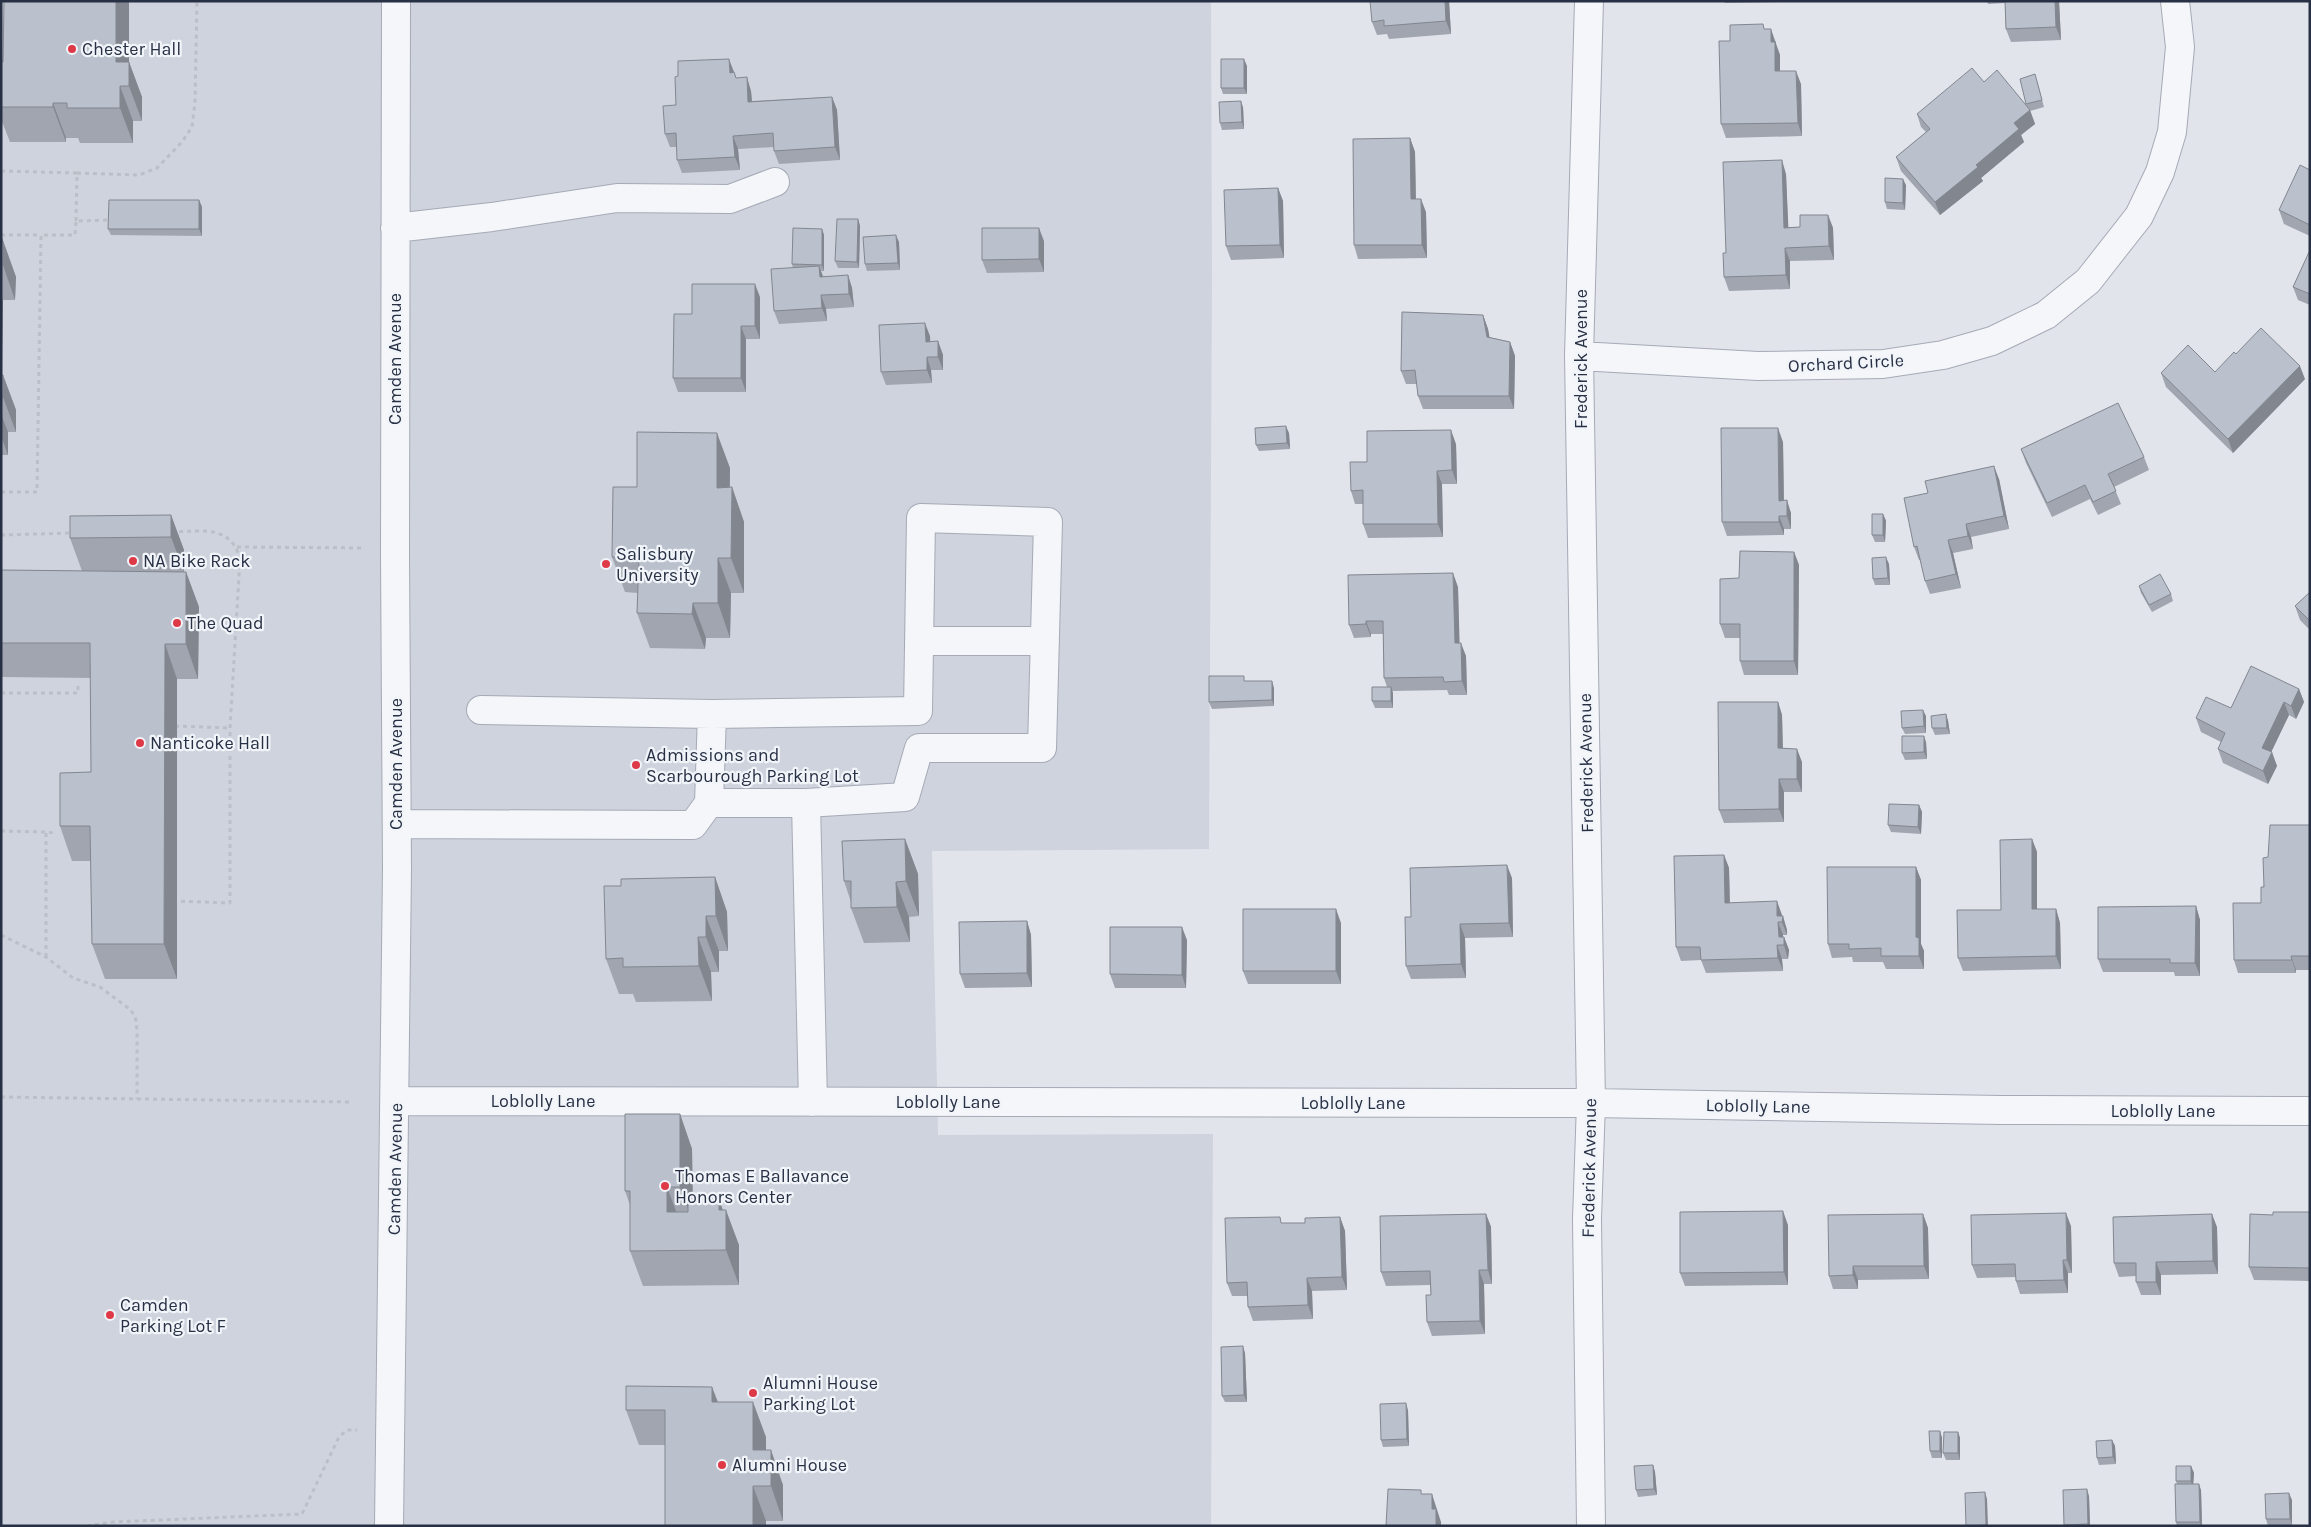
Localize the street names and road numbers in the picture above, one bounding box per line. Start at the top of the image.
street label: Frederick Avenue [1570,289,1592,429]
street label: Camden Avenue [384,293,406,425]
street label: Orchard Circle [1787,349,1905,377]
street label: Frederick Avenue [1574,693,1598,833]
street label: Camden Avenue [385,698,407,830]
street label: Loblolly Lane [491,1090,595,1112]
street label: Loblolly Lane [896,1091,1000,1113]
street label: Loblolly Lane [1301,1092,1405,1114]
street label: Loblolly Lane [1705,1094,1811,1118]
street label: Frederick Avenue [1577,1098,1601,1238]
street label: Loblolly Lane [2111,1100,2215,1122]
street label: Camden Avenue [383,1103,407,1235]

